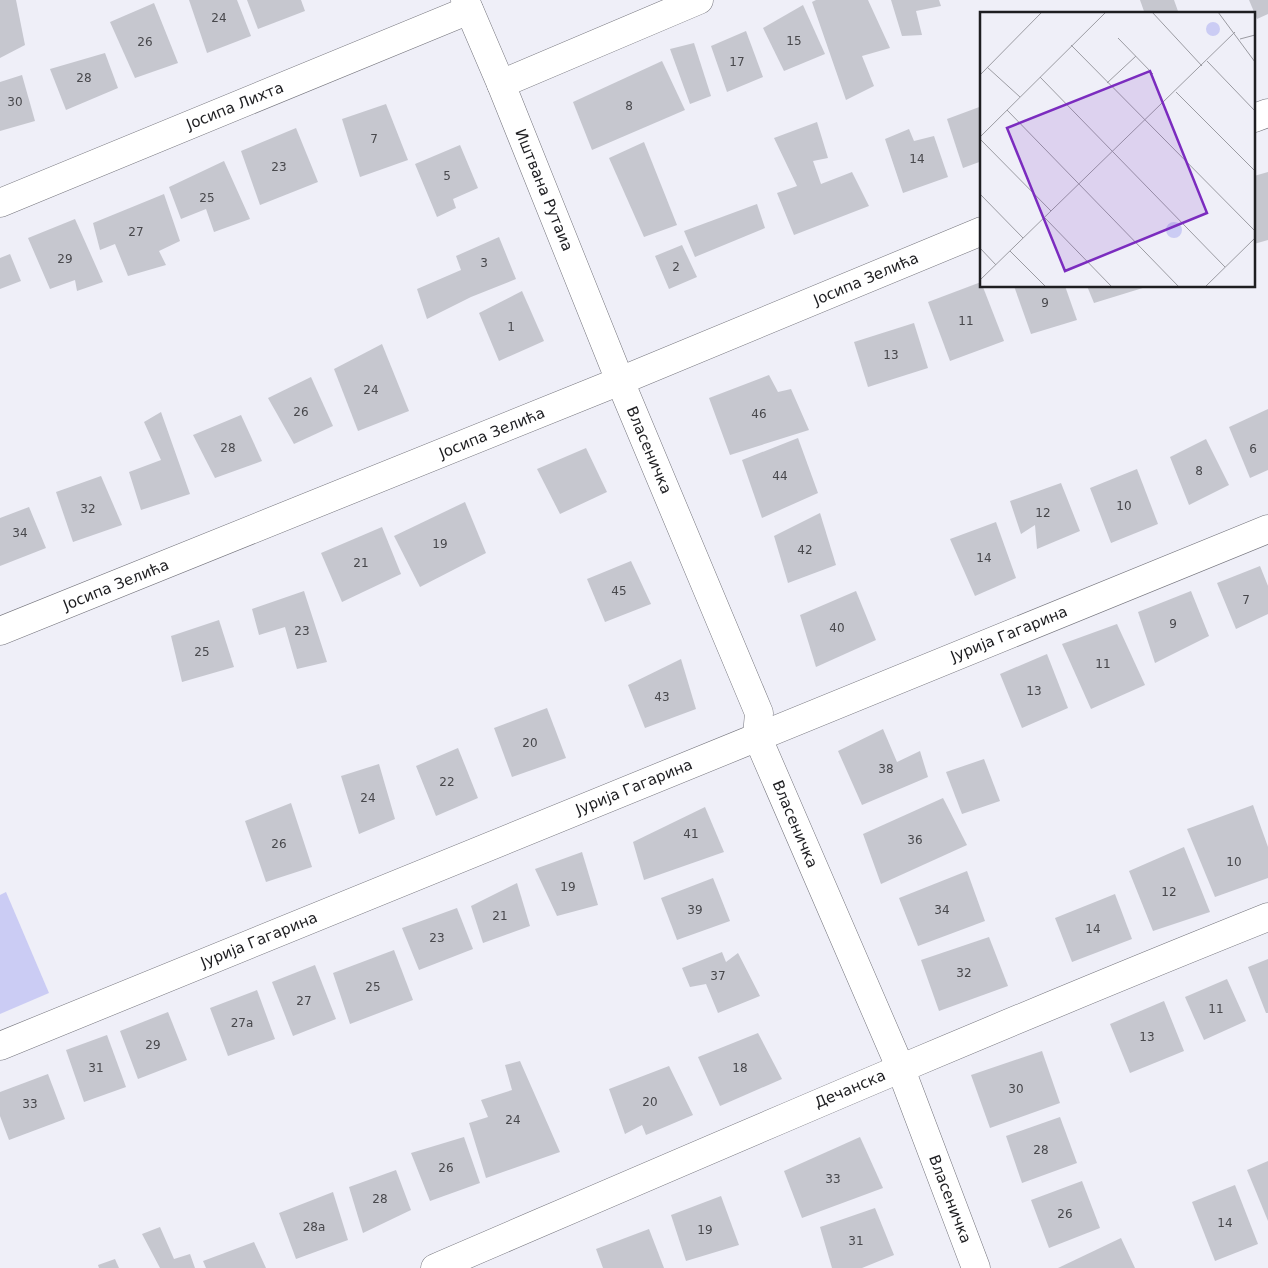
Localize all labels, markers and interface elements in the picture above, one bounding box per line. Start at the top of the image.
house number: 24 [211,11,227,25]
inset map [980,12,1256,288]
house number: 15 [786,34,802,48]
house number: 26 [137,35,153,49]
house number: 17 [729,55,745,69]
house number: 28 [76,71,92,85]
street label: Јосипа Лихта [183,78,286,134]
house number: 30 [7,95,23,109]
house number: 8 [625,99,633,113]
street label: Иштвана Рутаиа [511,126,577,254]
house number: 7 [370,132,378,146]
house number: 14 [909,152,925,166]
house number: 23 [271,160,287,174]
house number: 5 [443,169,451,183]
house number: 25 [199,191,215,205]
house number: 27 [128,225,144,239]
street label: Јосипа Зелића [810,249,921,310]
house number: 29 [57,252,73,266]
house number: 3 [480,256,488,270]
house number: 2 [672,260,680,274]
house number: 9 [1041,296,1049,310]
house number: 11 [958,314,974,328]
house number: 1 [507,320,515,334]
house number: 13 [883,348,899,362]
house number: 24 [363,383,379,397]
street label: Јосипа Зелића [436,404,548,463]
street label: Власеничка [623,404,675,496]
house number: 26 [293,405,309,419]
house number: 46 [751,407,767,421]
house number: 28 [220,441,236,455]
house number: 6 [1249,442,1257,456]
house number: 8 [1195,464,1203,478]
house number: 44 [772,469,788,483]
house number: 10 [1116,499,1132,513]
house number: 32 [80,502,96,516]
house number: 12 [1035,506,1051,520]
house number: 34 [12,526,28,540]
house number: 19 [432,537,448,551]
house number: 42 [797,543,813,557]
house number: 14 [976,551,992,565]
street label: Јосипа Зелића [60,556,172,615]
house number: 21 [353,556,369,570]
house number: 45 [611,584,627,598]
house number: 7 [1242,593,1250,607]
street label: Јурија Гагарина [947,602,1070,666]
house number: 9 [1169,617,1177,631]
house number: 40 [829,621,845,635]
house number: 23 [294,624,310,638]
house number: 25 [194,645,210,659]
house number: 11 [1095,657,1111,671]
house number: 13 [1026,684,1042,698]
house number: 43 [654,690,670,704]
house number: 20 [522,736,538,750]
street label: Јурија Гагарина [572,755,695,819]
house number: 38 [878,762,894,776]
house number: 22 [439,775,455,789]
street label: Власеничка [769,778,821,870]
house number: 24 [360,791,376,805]
house number: 41 [683,827,699,841]
house number: 36 [907,833,923,847]
house number: 26 [271,837,287,851]
house number: 10 [1226,855,1242,869]
house number: 19 [560,880,576,894]
house number: 12 [1161,885,1177,899]
house number: 39 [687,903,703,917]
house number: 34 [934,903,950,917]
street label: Јурија Гагарина [197,908,320,972]
house number: 21 [492,909,508,923]
house number: 14 [1085,922,1101,936]
house number: 23 [429,931,445,945]
house number: 32 [956,966,972,980]
house number: 37 [710,969,726,983]
house number: 25 [365,980,381,994]
house number: 27 [296,994,312,1008]
house number: 11 [1208,1002,1224,1016]
house number: 27a [231,1016,253,1030]
house number: 13 [1139,1030,1155,1044]
house number: 29 [145,1038,161,1052]
house number: 31 [88,1061,104,1075]
house number: 18 [732,1061,748,1075]
street label: Дечанска [812,1066,888,1112]
house number: 30 [1008,1082,1024,1096]
house number: 20 [642,1095,658,1109]
house number: 33 [22,1097,38,1111]
house number: 24 [505,1113,521,1127]
house number: 28 [1033,1143,1049,1157]
street label: Власеничка [925,1152,975,1246]
house number: 26 [438,1161,454,1175]
house number: 33 [825,1172,841,1186]
house number: 28 [372,1192,388,1206]
house number: 26 [1057,1207,1073,1221]
house number: 14 [1217,1216,1233,1230]
house number: 28a [303,1220,325,1234]
house number: 19 [697,1223,713,1237]
house number: 31 [848,1234,864,1248]

